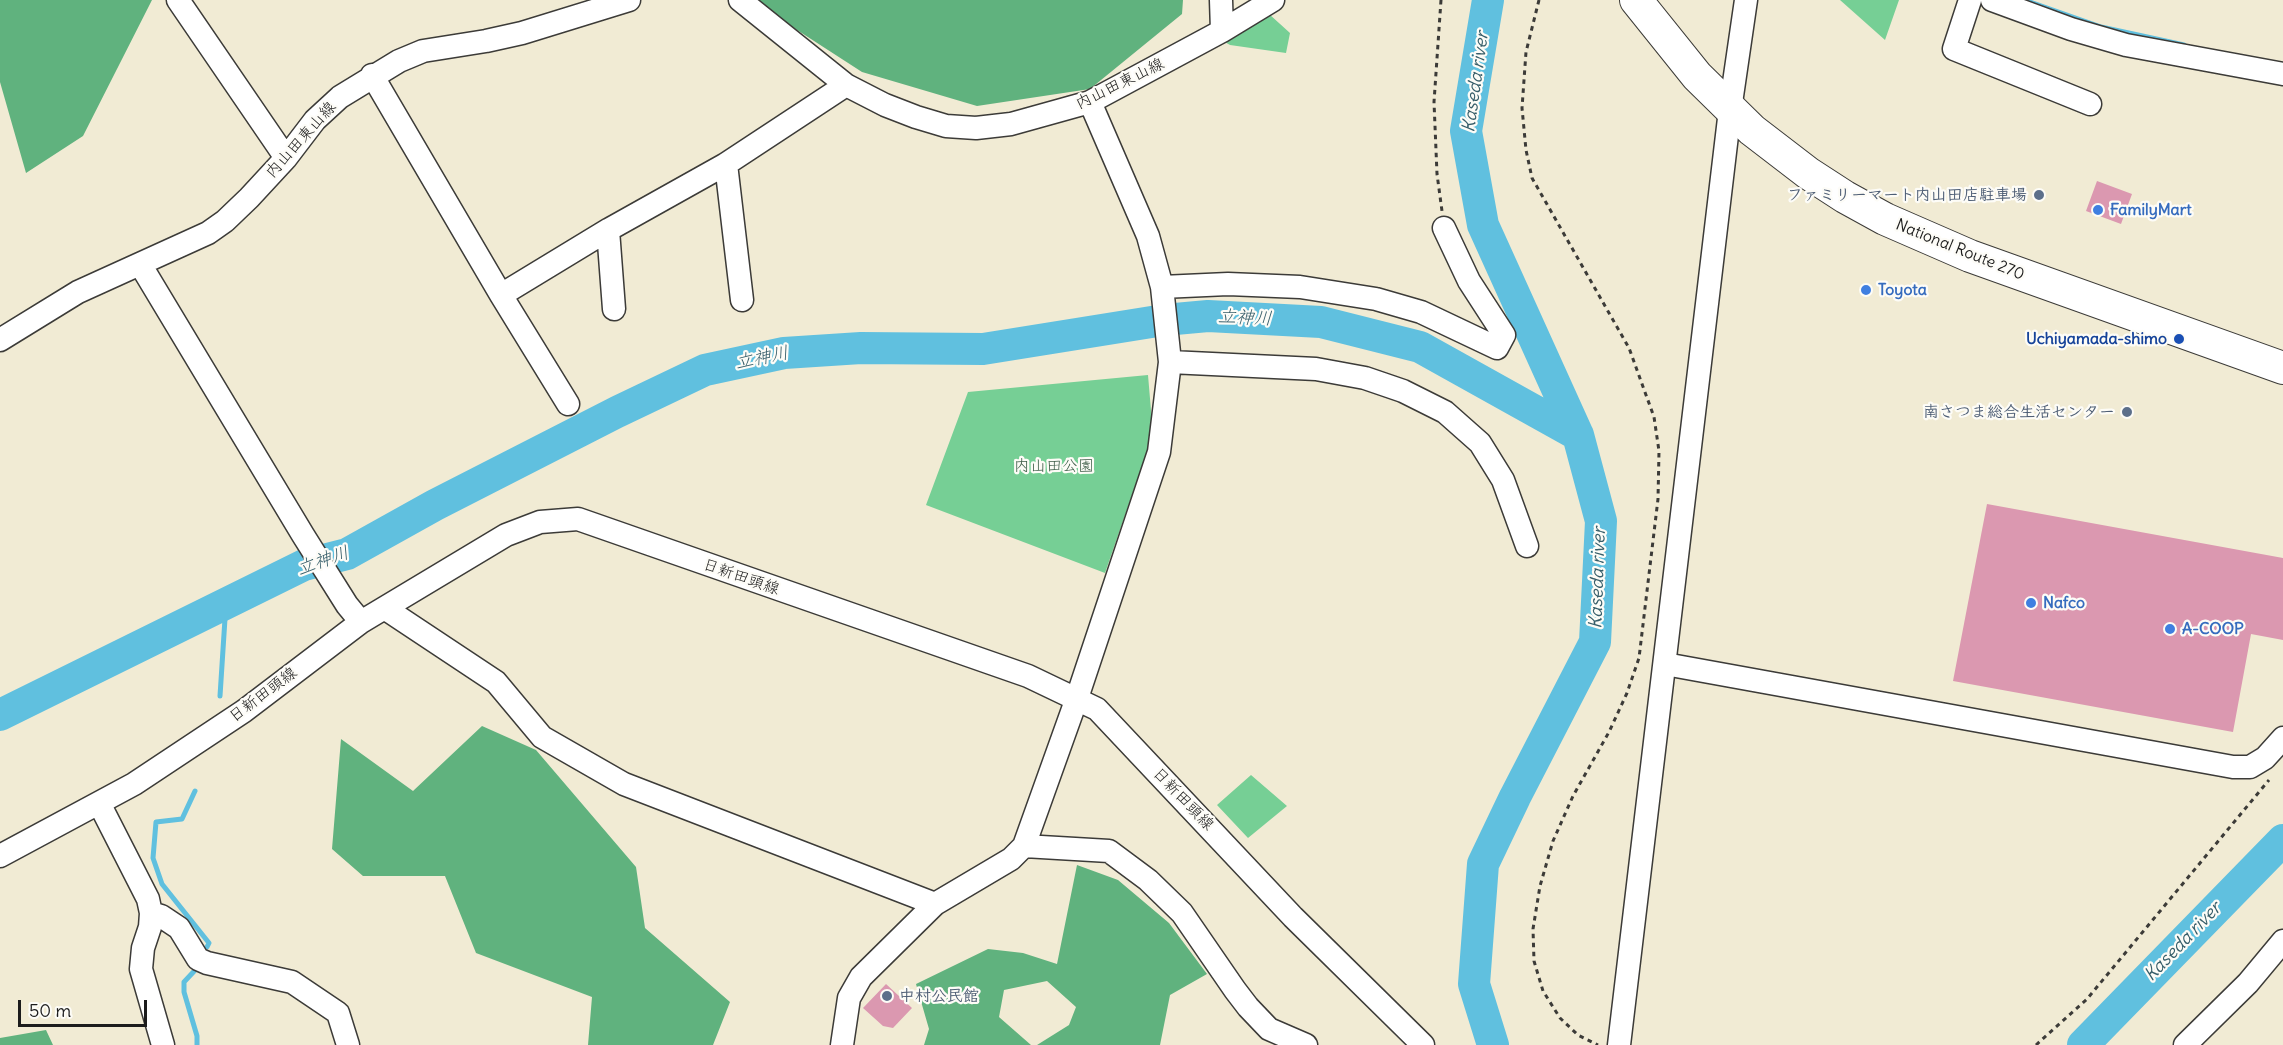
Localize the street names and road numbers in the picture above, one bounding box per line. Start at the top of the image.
street label: 内山田東山線 [1073,54,1167,114]
street label: 内山田東山線 [262,98,340,182]
street label: National Route 270 [1893,215,2027,285]
street label: 日新田頭線 [700,555,782,599]
street label: 日新田頭線 [225,663,301,727]
street label: 日新田頭線 [1148,764,1218,834]

